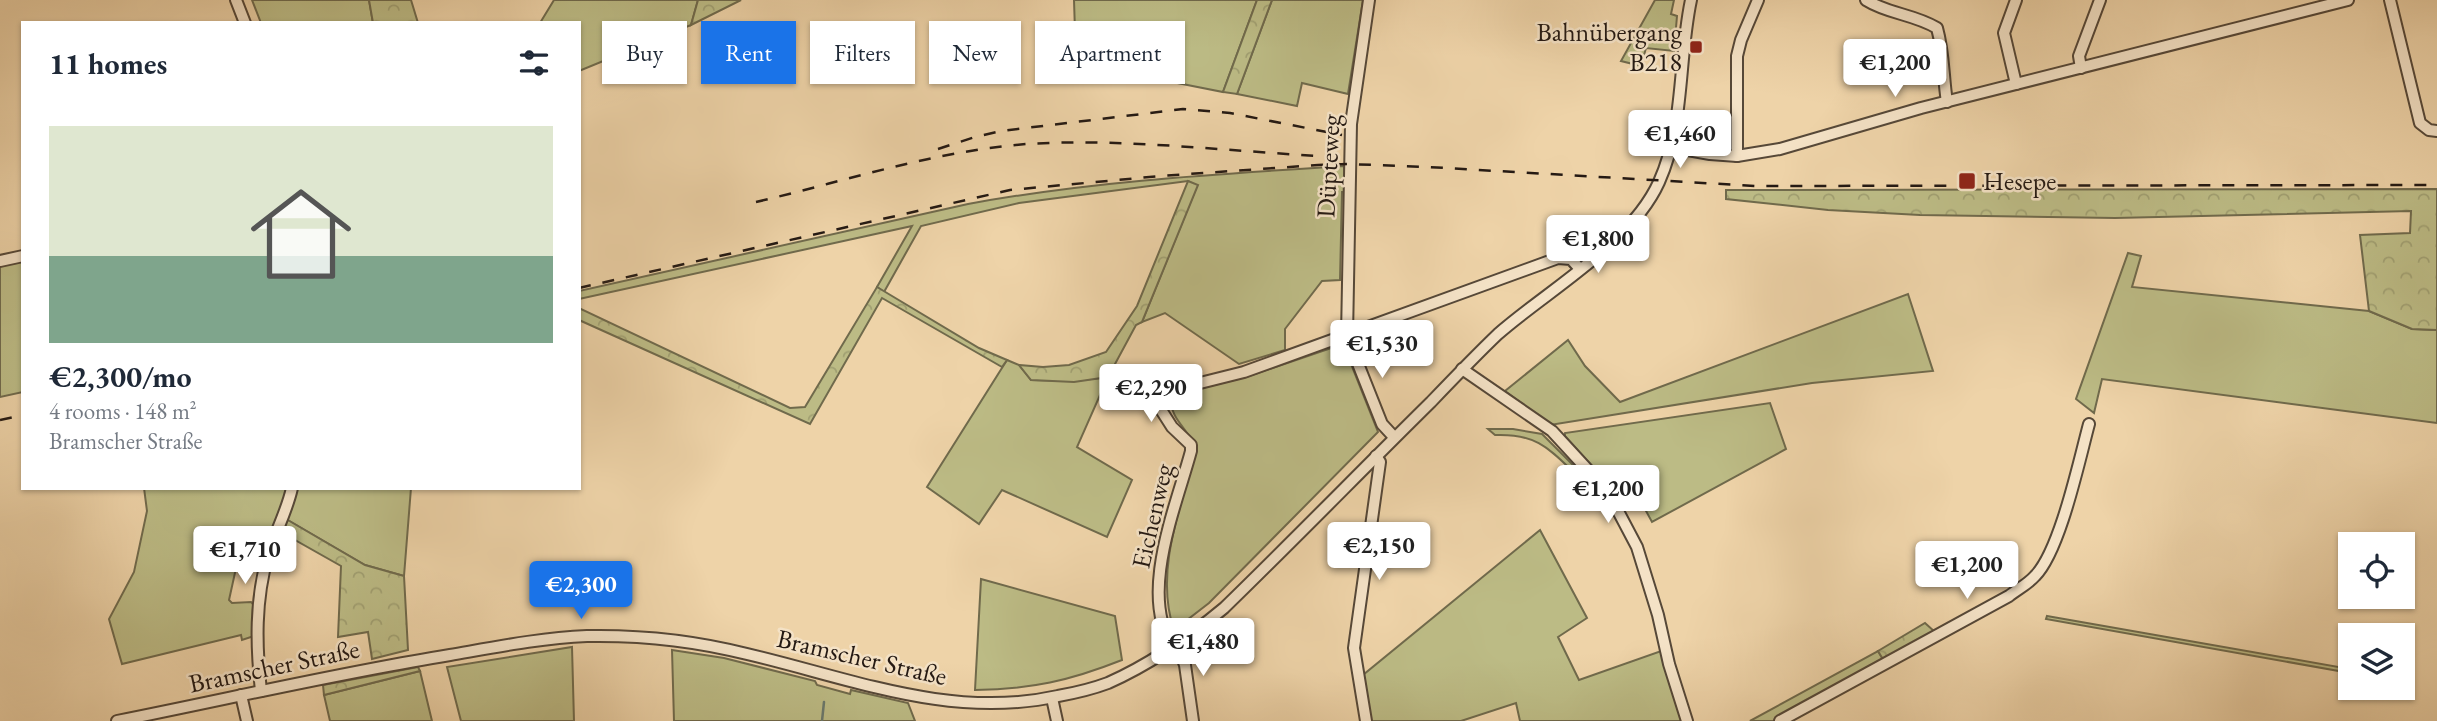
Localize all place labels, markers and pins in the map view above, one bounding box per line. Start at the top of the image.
place label: Bahnübergang B218 [1537,15,1683,79]
marker: Bahnübergang B218 [1688,39,1704,55]
pin: €1,200 [1838,40,1952,99]
pin: €1,460 [1623,110,1737,170]
place label: Hesepe [1983,164,2056,198]
marker: Hesepe [1957,171,1977,191]
pin: €1,800 [1541,216,1655,275]
pin: €1,530 [1325,320,1439,380]
pin: €2,290 [1094,364,1208,424]
pin: €1,200 [1551,466,1665,525]
pin: €2,150 [1322,522,1436,582]
pin: €1,710 [188,526,302,586]
pin: €1,200 [1910,542,2024,601]
pin: €2,300 [524,562,638,621]
pin: €1,480 [1146,618,1260,678]

